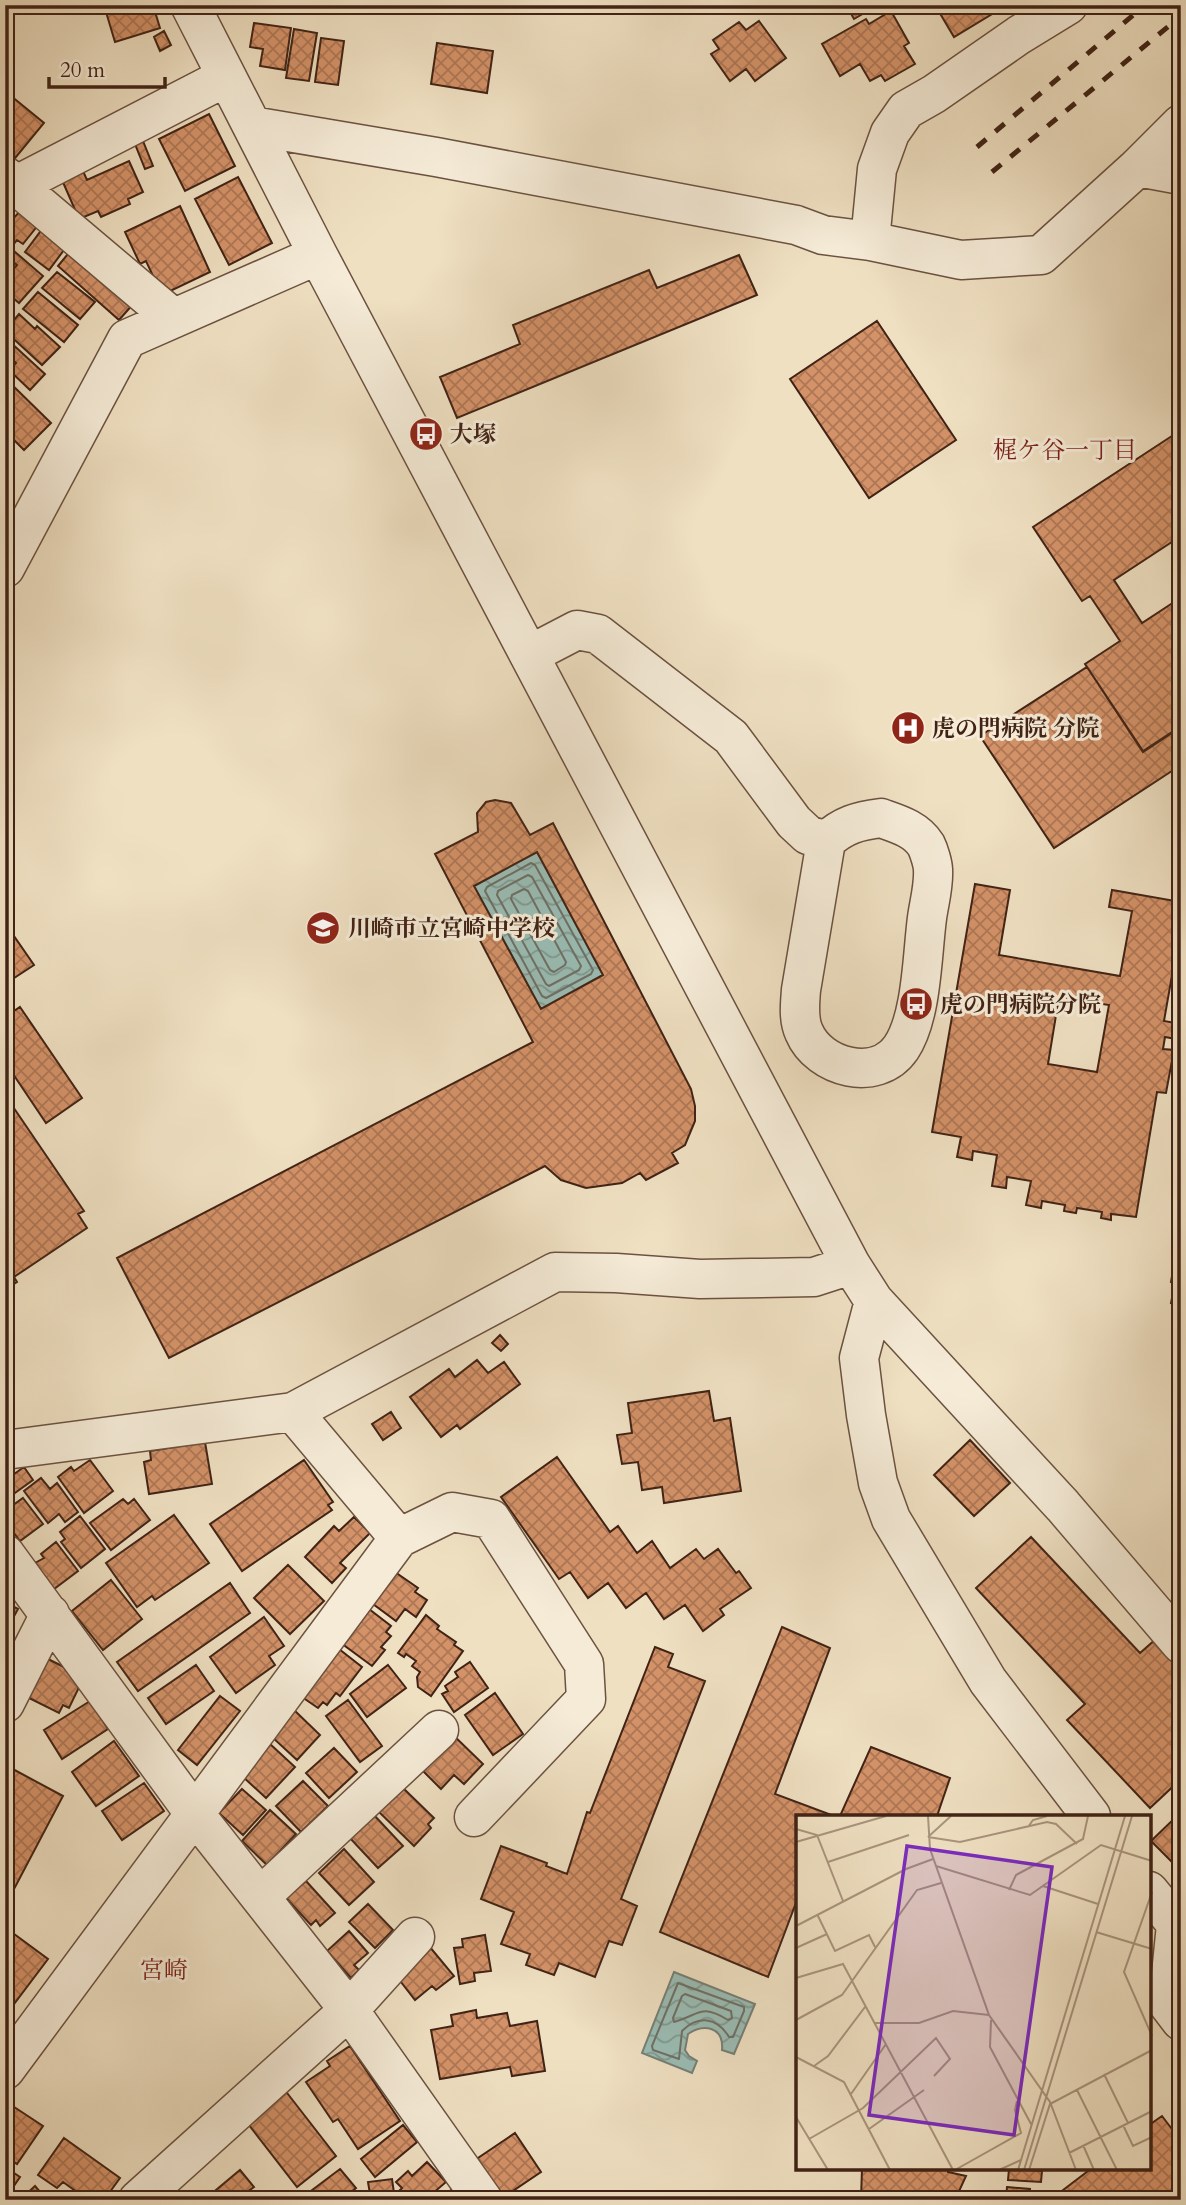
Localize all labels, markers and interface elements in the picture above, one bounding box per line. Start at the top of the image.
scale bar [49,46,164,90]
text: 20 m [60,56,105,85]
bus stop icon: 大塚 [407,415,445,453]
place label: 大塚 [450,419,496,450]
district label: 梶ケ谷一丁目 [993,434,1137,467]
hospital icon: 虎の門病院 分院 [889,709,927,747]
place label: 虎の門病院 分院 [932,713,1099,744]
school or university icon: 川崎市立宮崎中学校 [304,909,342,947]
place label: 川崎市立宮崎中学校 [348,913,555,944]
bus stop icon: 虎の門病院分院 [897,985,935,1023]
place label: 虎の門病院分院 [940,989,1101,1020]
inset map [796,1815,1151,2170]
district label: 宮崎 [140,1954,188,1987]

